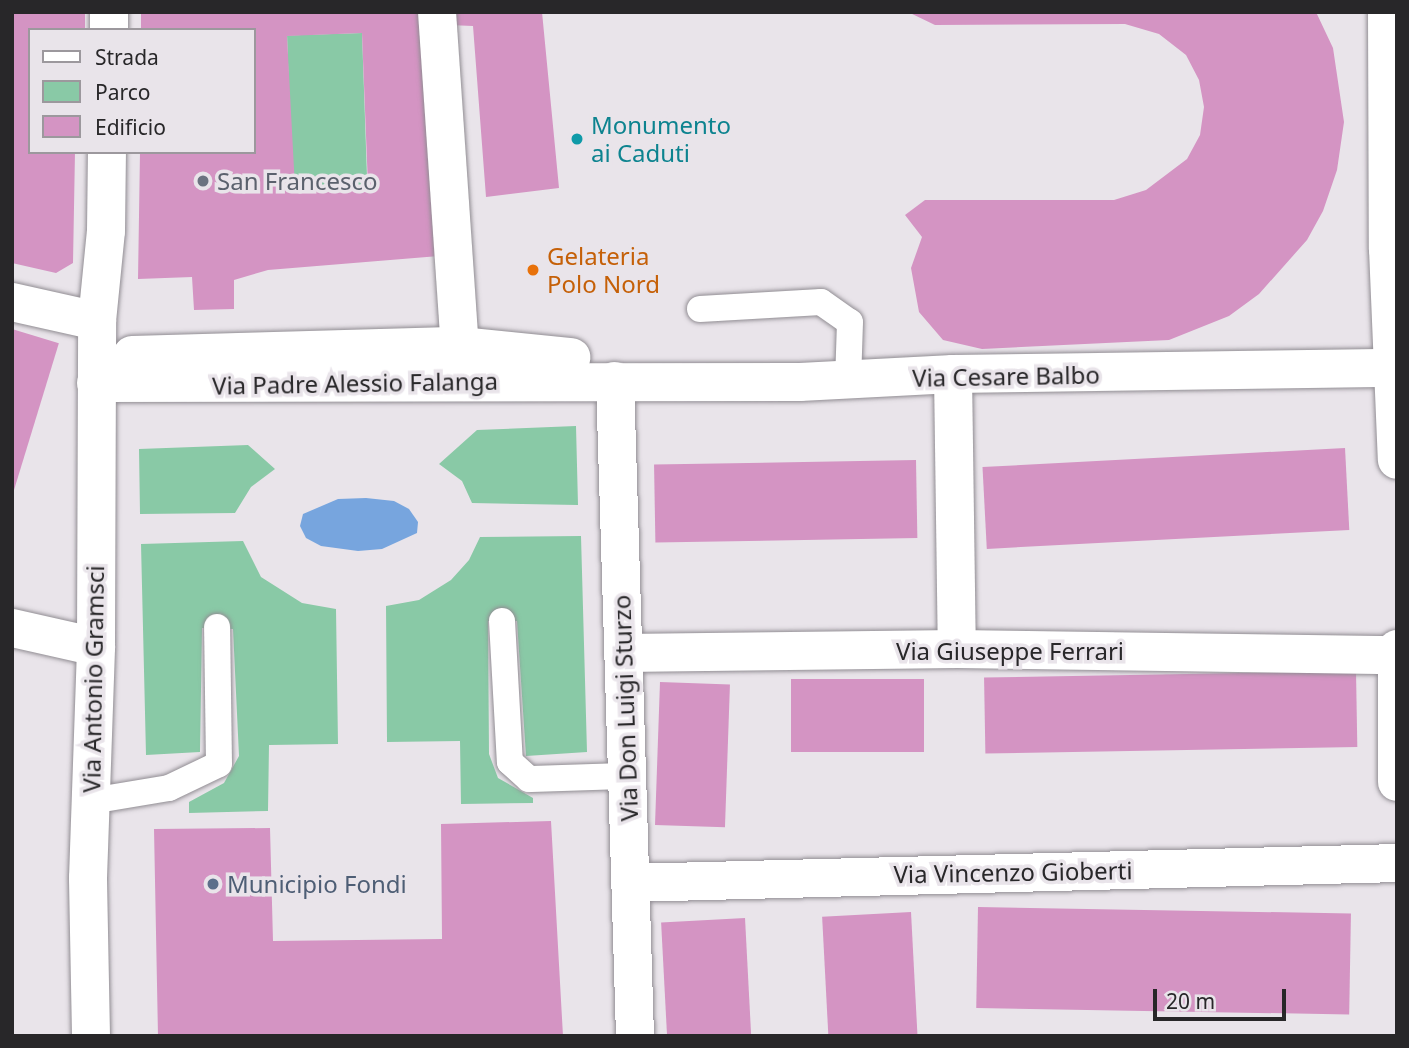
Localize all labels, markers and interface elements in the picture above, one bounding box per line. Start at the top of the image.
legend [28,28,256,154]
text: Strada [95,43,159,71]
text: Parco [95,78,151,106]
place label: Monumento ai Caduti [591,111,731,167]
text: Edificio [95,113,166,141]
marker: Monumento ai Caduti [569,131,585,147]
place label: San Francesco [217,167,377,195]
marker: San Francesco [195,173,211,189]
place label: Gelateria Polo Nord [547,242,660,298]
marker: Gelateria Polo Nord [525,262,541,278]
street label: Via Cesare Balbo [912,360,1100,392]
street label: Via Padre Alessio Falanga [212,366,498,400]
street label: Via Antonio Gramsci [77,565,109,793]
street label: Via Don Luigi Sturzo [607,594,643,822]
street label: Via Giuseppe Ferrari [896,637,1124,665]
street label: Via Vincenzo Gioberti [893,856,1133,888]
place label: Municipio Fondi [227,870,407,898]
marker: Municipio Fondi [205,876,221,892]
scale bar [1157,974,1290,1018]
text: 20 m [1166,987,1215,1015]

